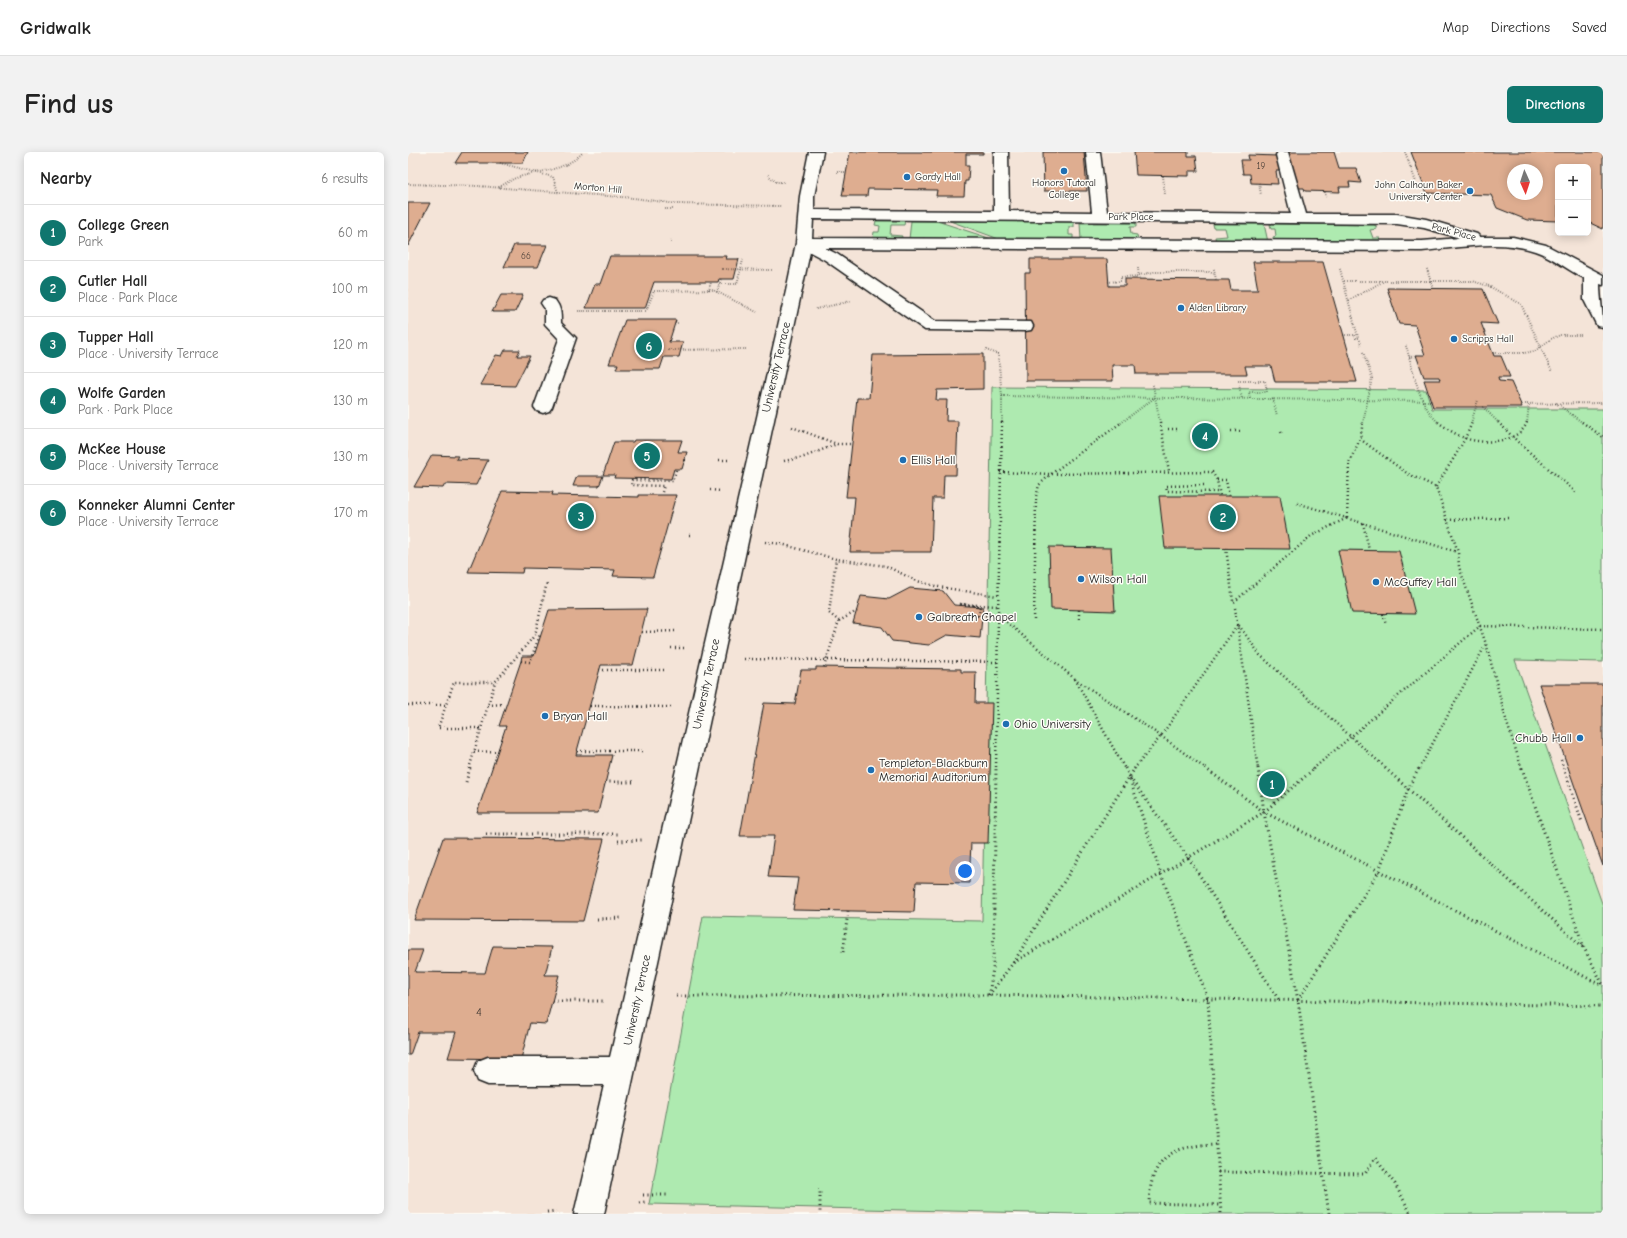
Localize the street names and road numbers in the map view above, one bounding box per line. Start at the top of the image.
street label: Morton Hill [573,180,623,196]
street label: Park Place [1108,211,1154,223]
street label: Park Place [1431,220,1477,244]
street label: University Terrace [759,320,793,414]
street label: University Terrace [690,637,722,731]
street label: University Terrace [621,953,653,1047]

